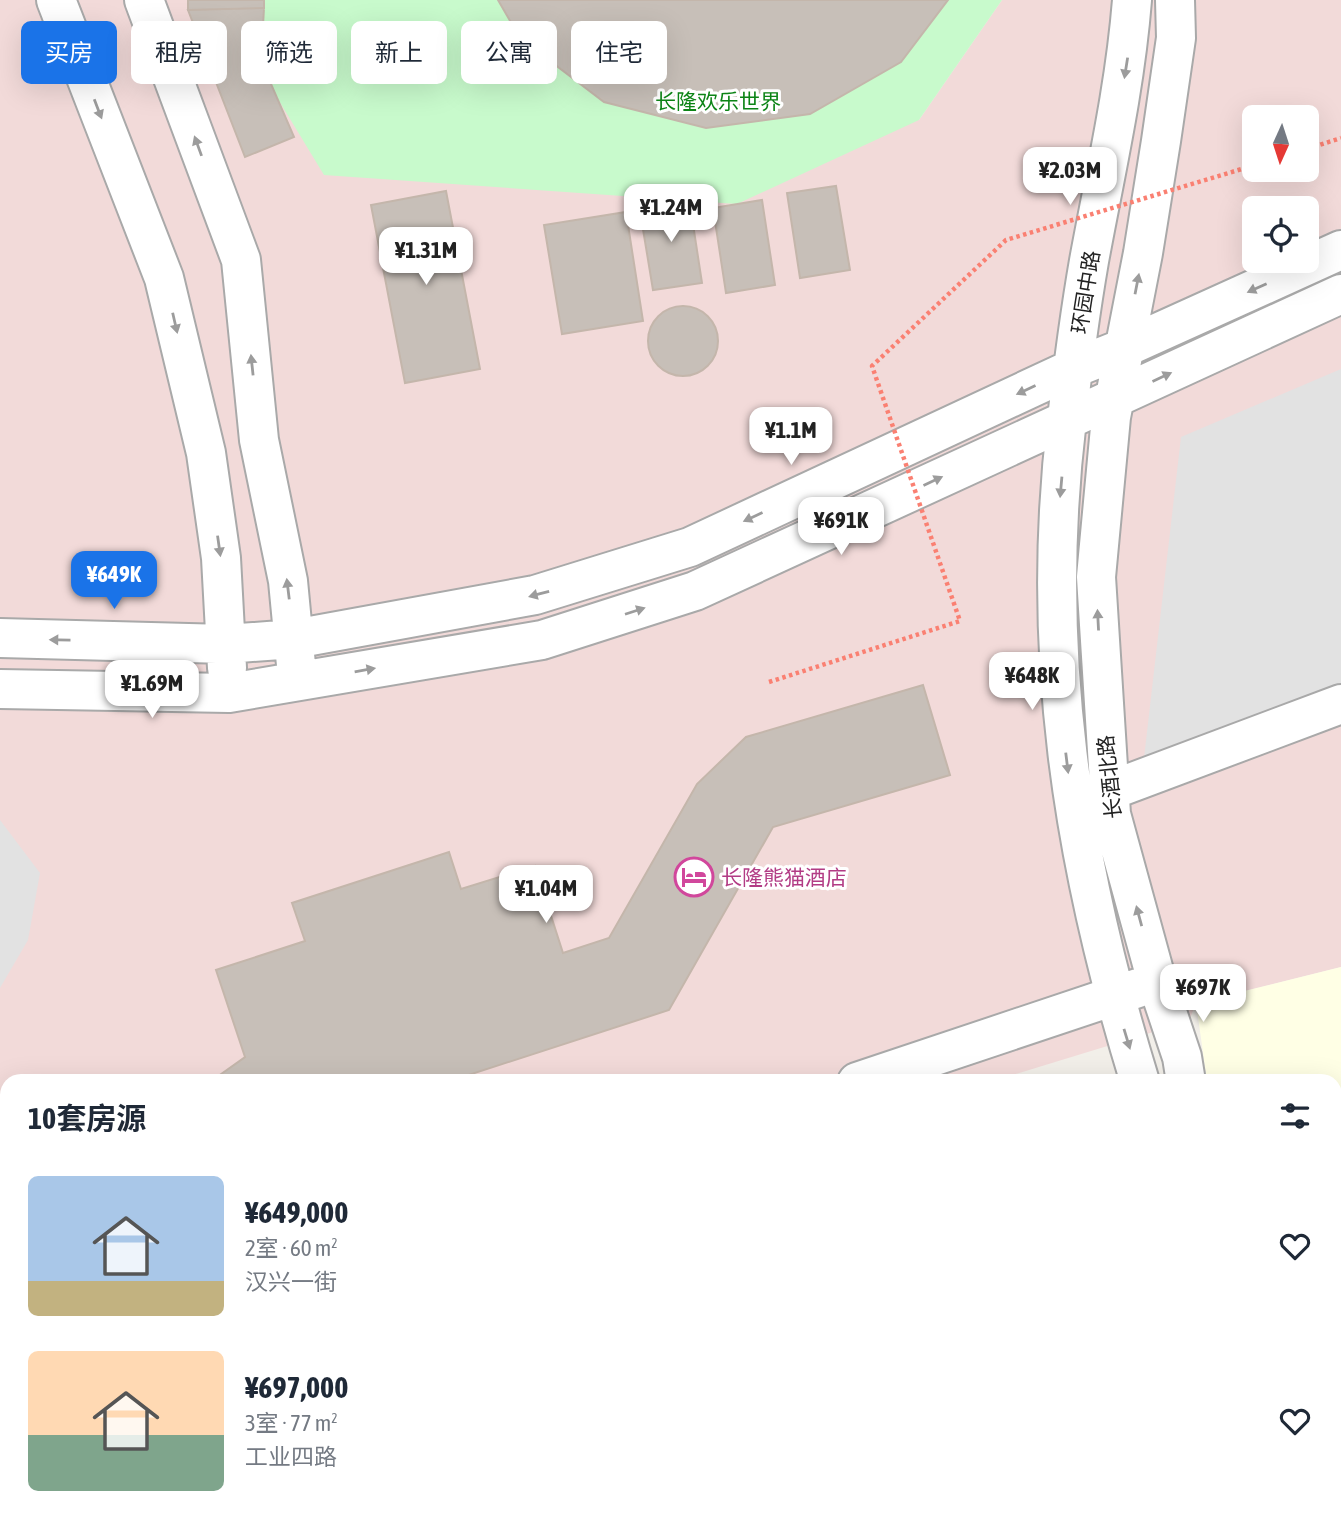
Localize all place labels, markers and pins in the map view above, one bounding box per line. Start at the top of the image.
pin: ¥2.03M [1013,148,1127,207]
pin: ¥1.24M [614,184,728,244]
pin: ¥1.31M [369,228,483,287]
pin: ¥1.1M [742,407,840,467]
pin: ¥691K [792,498,890,557]
pin: ¥649K [65,552,163,611]
pin: ¥648K [983,652,1081,712]
pin: ¥1.69M [95,660,209,720]
hotel icon: 长隆熊猫酒店 [673,856,715,898]
place label: 长隆熊猫酒店 [721,865,847,889]
pin: ¥1.04M [489,866,603,925]
pin: ¥697K [1154,964,1252,1024]

